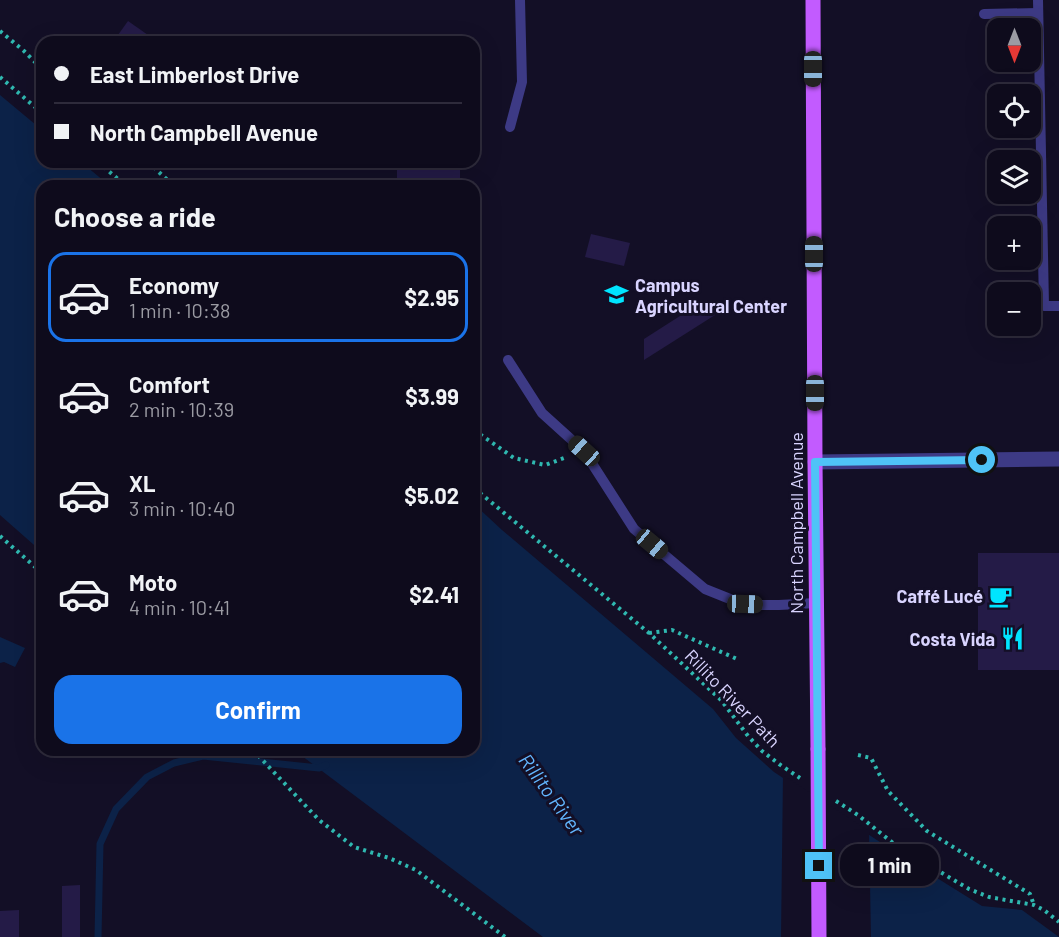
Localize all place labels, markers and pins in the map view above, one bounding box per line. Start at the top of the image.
place label: Campus Agricultural Center [635,274,787,317]
school or university icon: Campus Agricultural Center [604,282,630,308]
cafe icon: Caffé Lucé [988,583,1014,609]
place label: Caffé Lucé [897,585,983,607]
restaurant icon: Costa Vida [1000,626,1026,652]
place label: Costa Vida [910,628,995,650]

